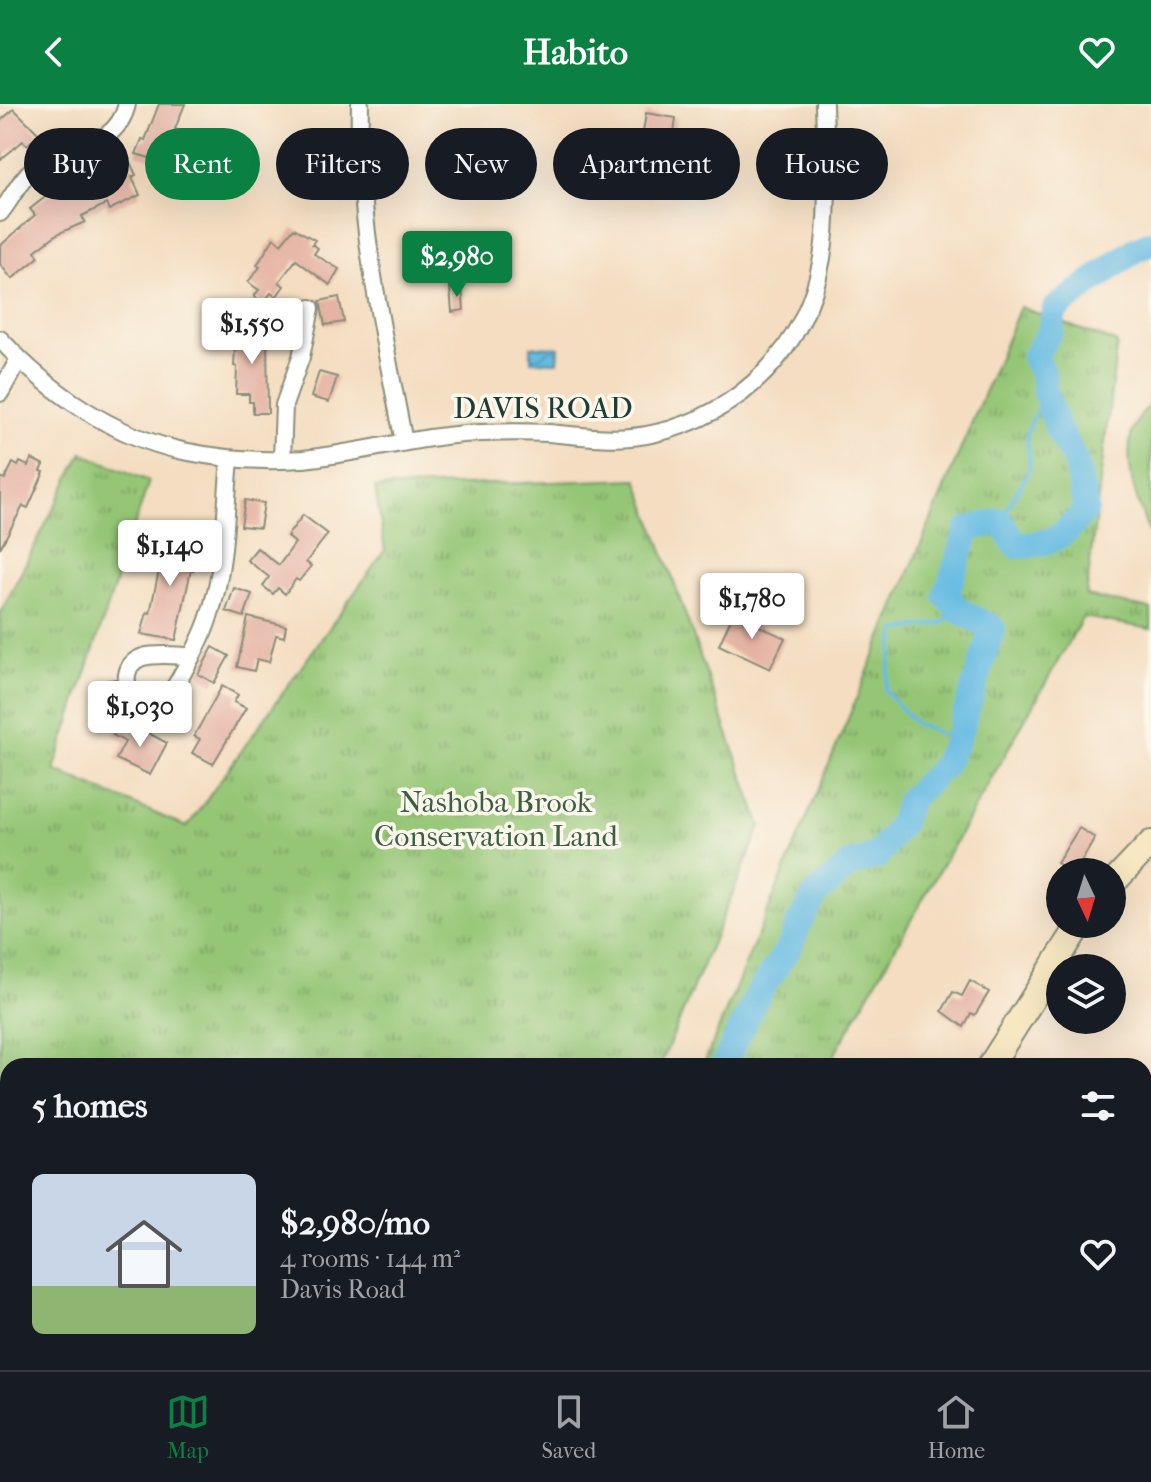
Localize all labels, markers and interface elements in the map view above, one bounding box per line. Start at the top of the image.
icon: back [32,30,76,74]
icon: heart [1075,30,1119,74]
text: Habito [523,31,628,73]
chip: Buy [24,128,129,200]
chip: Rent [145,128,260,200]
chip: Filters [276,128,409,200]
chip: New [425,128,537,200]
chip: Apartment [553,128,740,200]
chip: House [756,128,888,200]
pin: $2,980 [392,231,522,299]
text: $2,980 [420,241,494,272]
pin: $1,550 [187,298,317,366]
text: $1,550 [220,308,284,339]
street label: DAVIS ROAD [453,391,633,426]
pin: $1,140 [105,520,235,588]
text: $1,140 [136,530,204,561]
pin: $1,780 [687,573,817,641]
text: $1,780 [718,583,786,614]
pin: $1,030 [75,681,205,749]
text: $1,030 [106,691,174,722]
park label: Nashoba Brook Conservation Land [374,785,619,854]
north arrow [1046,858,1126,938]
map controls [1046,858,1126,1034]
button: layers [1046,954,1126,1034]
icon: filters [1076,1084,1120,1128]
text: 5 homes [32,1086,147,1126]
text: $2,980/mo [280,1203,430,1243]
icon: home [96,1206,192,1302]
icon: heart [1076,1232,1120,1276]
text: 4 rooms · 144 m² [280,1243,460,1274]
text: Davis Road [280,1274,405,1305]
tab: Map [166,1390,210,1464]
tab: Saved [542,1390,596,1464]
tab: Home [928,1390,985,1464]

